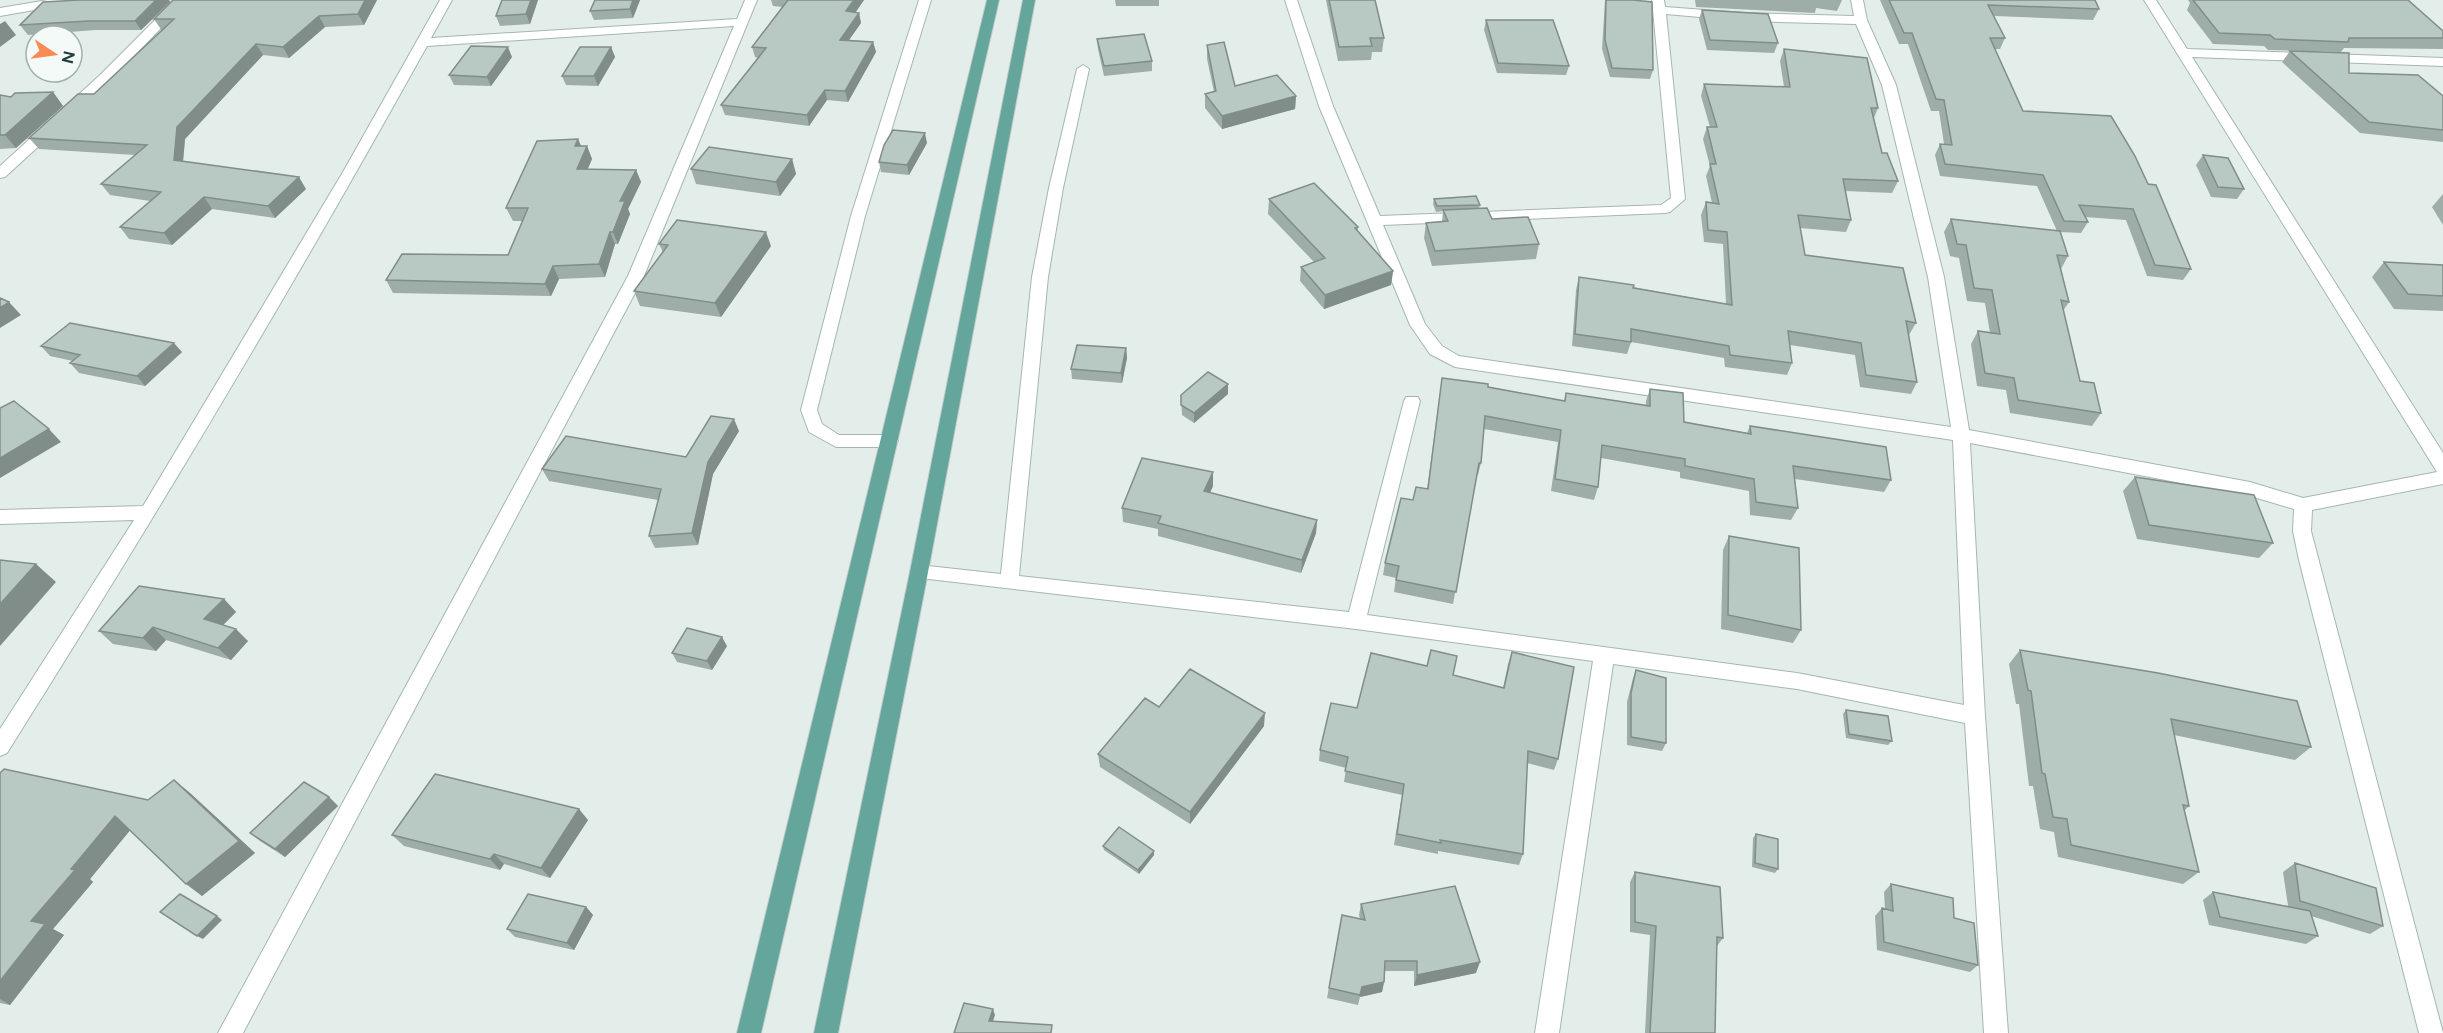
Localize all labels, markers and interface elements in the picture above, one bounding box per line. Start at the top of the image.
north arrow [24,24,84,84]
text: N [57,49,79,65]

